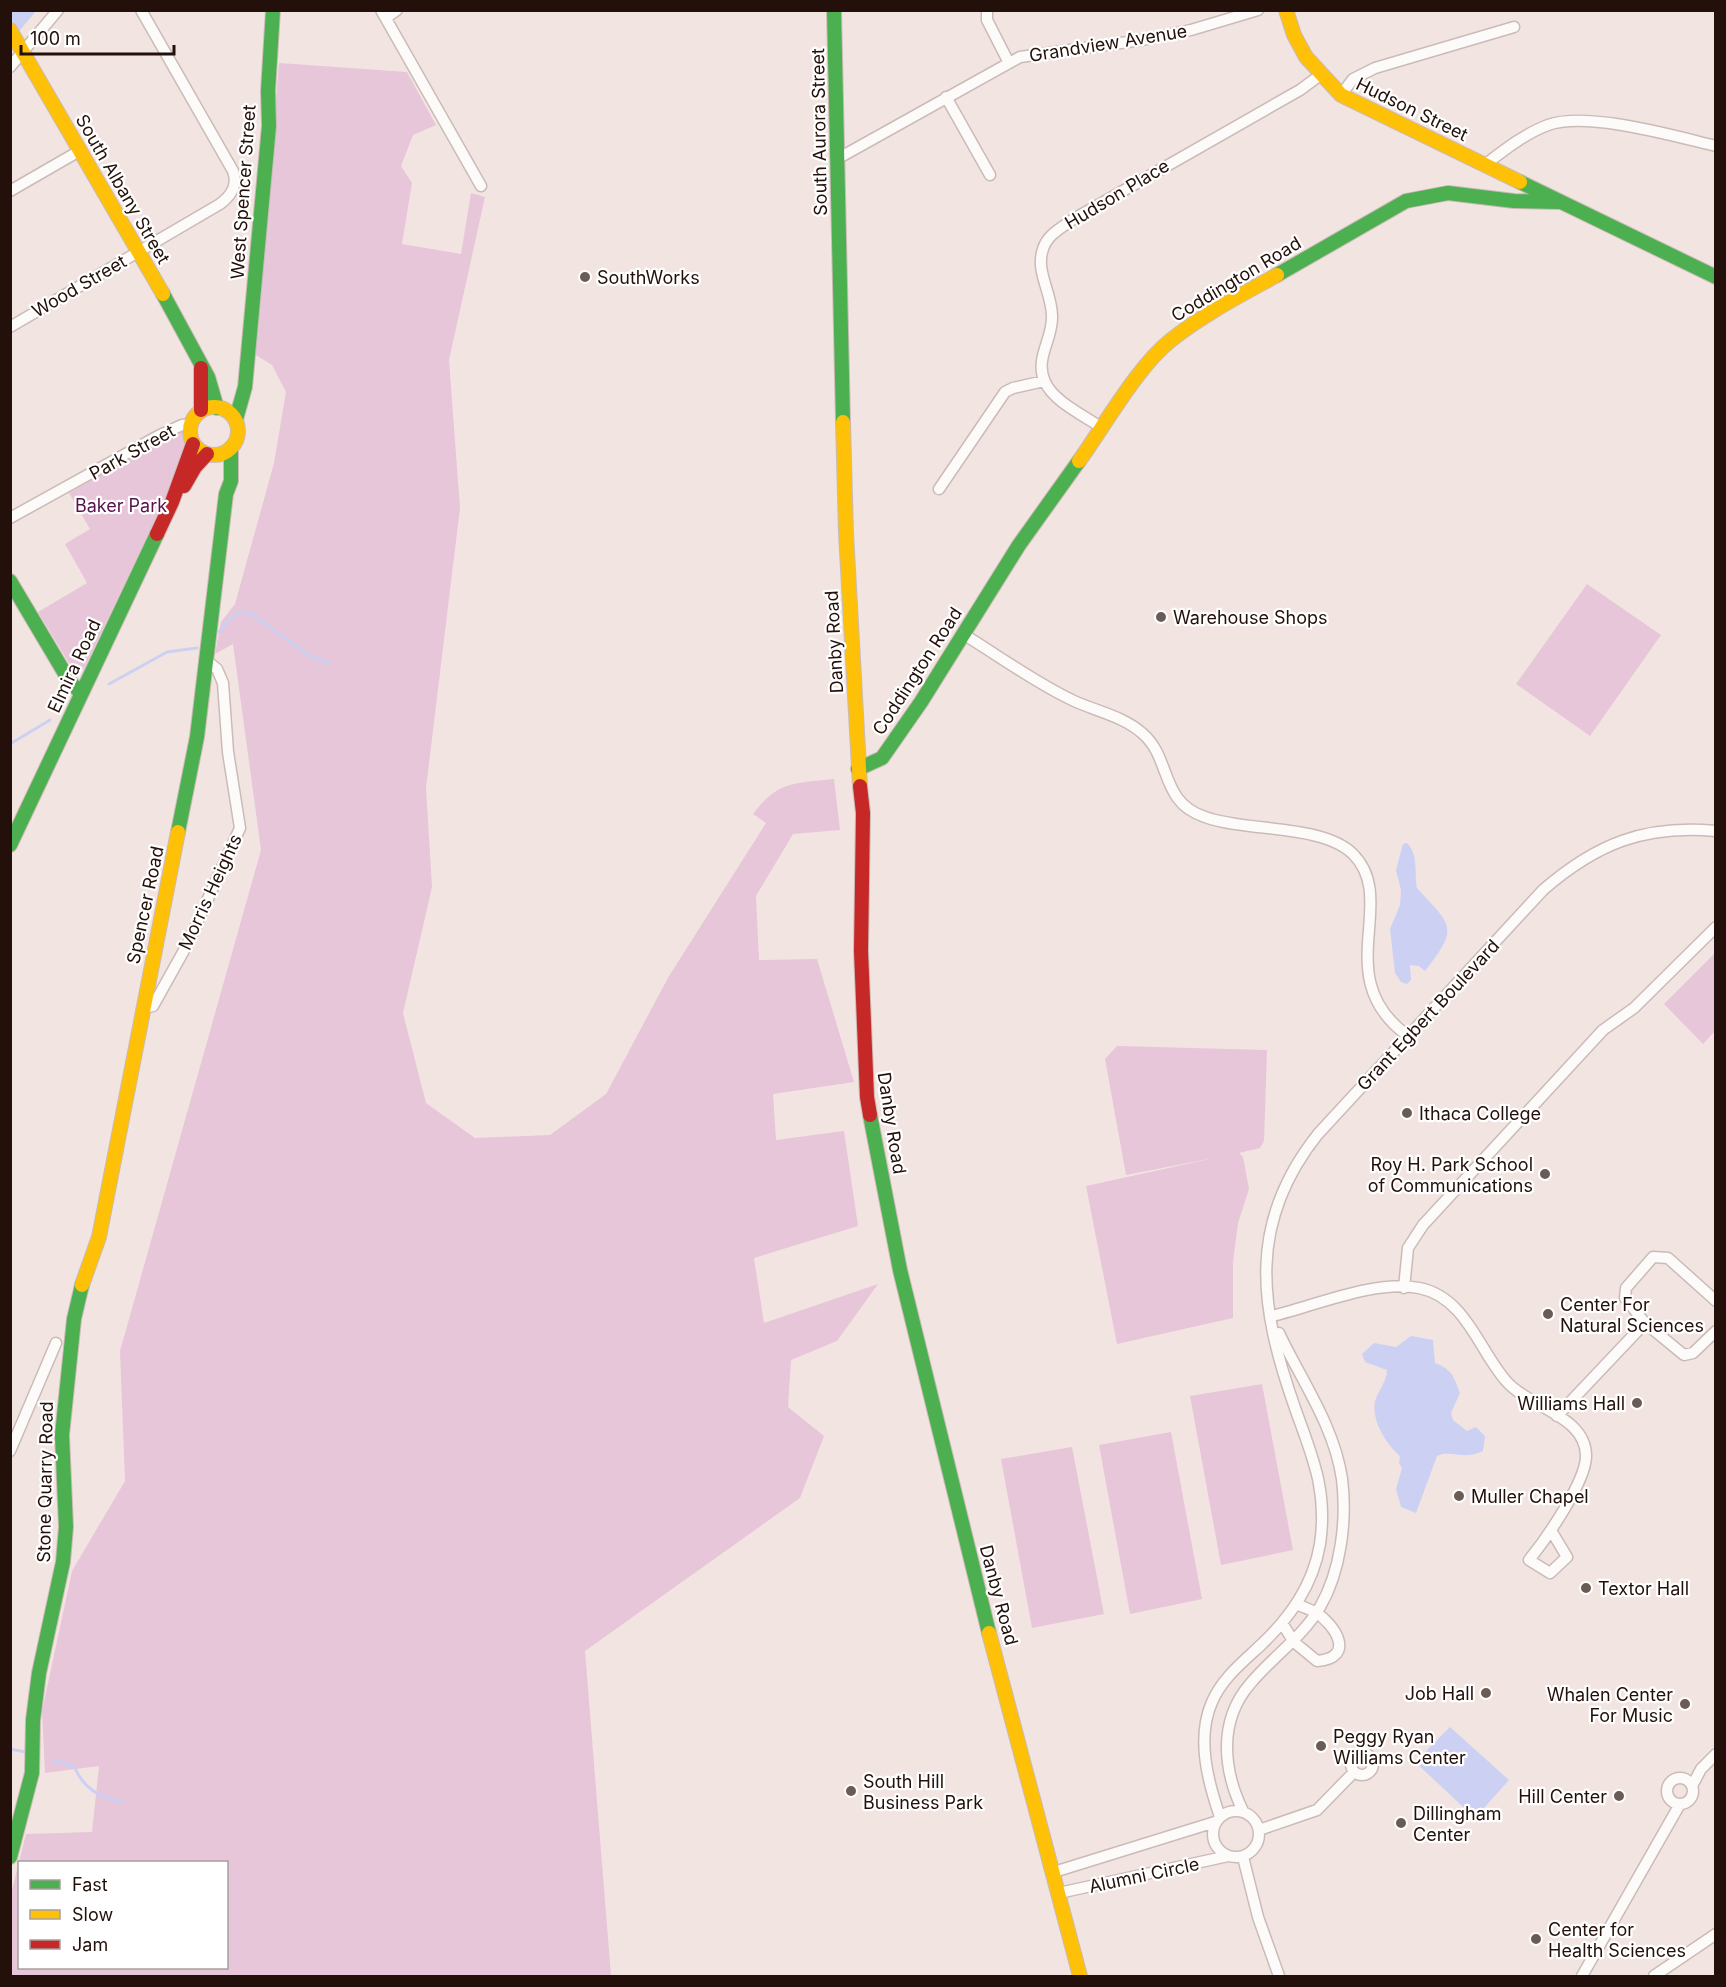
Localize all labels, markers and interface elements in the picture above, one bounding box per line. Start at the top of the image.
scale bar [21,18,174,56]
street label: Grandview Avenue [1027,20,1189,66]
text: 100 m [30,28,81,49]
street label: South Aurora Street [807,48,831,216]
street label: Hudson Street [1353,73,1471,145]
street label: West Spencer Street [226,104,260,280]
street label: South Albany Street [72,111,174,268]
street label: Hudson Place [1061,155,1173,233]
street label: Coddington Road [1167,232,1305,326]
street label: Wood Street [28,251,130,321]
place label: SouthWorks [597,267,700,288]
marker: SouthWorks [578,270,592,284]
street label: Park Street [86,420,178,484]
park label: Baker Park [75,495,167,516]
street label: Danby Road [821,590,847,694]
street label: Coddington Road [868,603,966,739]
place label: Warehouse Shops [1173,607,1328,628]
marker: Warehouse Shops [1154,610,1168,624]
street label: Elmira Road [43,616,105,716]
street label: Morris Heights [174,831,246,953]
street label: Spencer Road [122,844,168,966]
street label: Grant Egbert Boulevard [1353,935,1503,1095]
street label: Danby Road [874,1070,910,1176]
place label: Ithaca College [1419,1103,1541,1124]
marker: Ithaca College [1400,1106,1414,1120]
place label: Roy H. Park School of Communications [1368,1154,1533,1196]
marker: Roy H. Park School of Communications [1538,1167,1552,1181]
place label: Center For Natural Sciences [1560,1294,1704,1336]
marker: Center For Natural Sciences [1541,1307,1555,1321]
place label: Williams Hall [1517,1393,1625,1414]
marker: Williams Hall [1630,1396,1644,1410]
street label: Stone Quarry Road [33,1401,57,1563]
place label: Muller Chapel [1471,1486,1589,1507]
marker: Muller Chapel [1452,1489,1466,1503]
street label: Danby Road [976,1543,1022,1647]
place label: Textor Hall [1598,1578,1689,1599]
marker: Textor Hall [1579,1581,1593,1595]
place label: Job Hall [1405,1683,1474,1704]
place label: Whalen Center For Music [1547,1684,1673,1726]
marker: Job Hall [1479,1686,1493,1700]
marker: Whalen Center For Music [1678,1697,1692,1711]
place label: Peggy Ryan Williams Center [1333,1726,1466,1768]
marker: Peggy Ryan Williams Center [1314,1739,1328,1753]
place label: South Hill Business Park [863,1771,983,1813]
marker: South Hill Business Park [844,1784,858,1798]
place label: Hill Center [1518,1786,1607,1807]
marker: Hill Center [1612,1789,1626,1803]
place label: Dillingham Center [1413,1803,1502,1845]
marker: Dillingham Center [1394,1816,1408,1830]
street label: Alumni Circle [1087,1853,1201,1897]
legend [18,1861,228,1969]
text: Fast [72,1874,108,1895]
text: Slow [72,1904,113,1925]
place label: Center for Health Sciences [1548,1919,1686,1961]
marker: Center for Health Sciences [1529,1932,1543,1946]
text: Jam [72,1934,108,1955]

